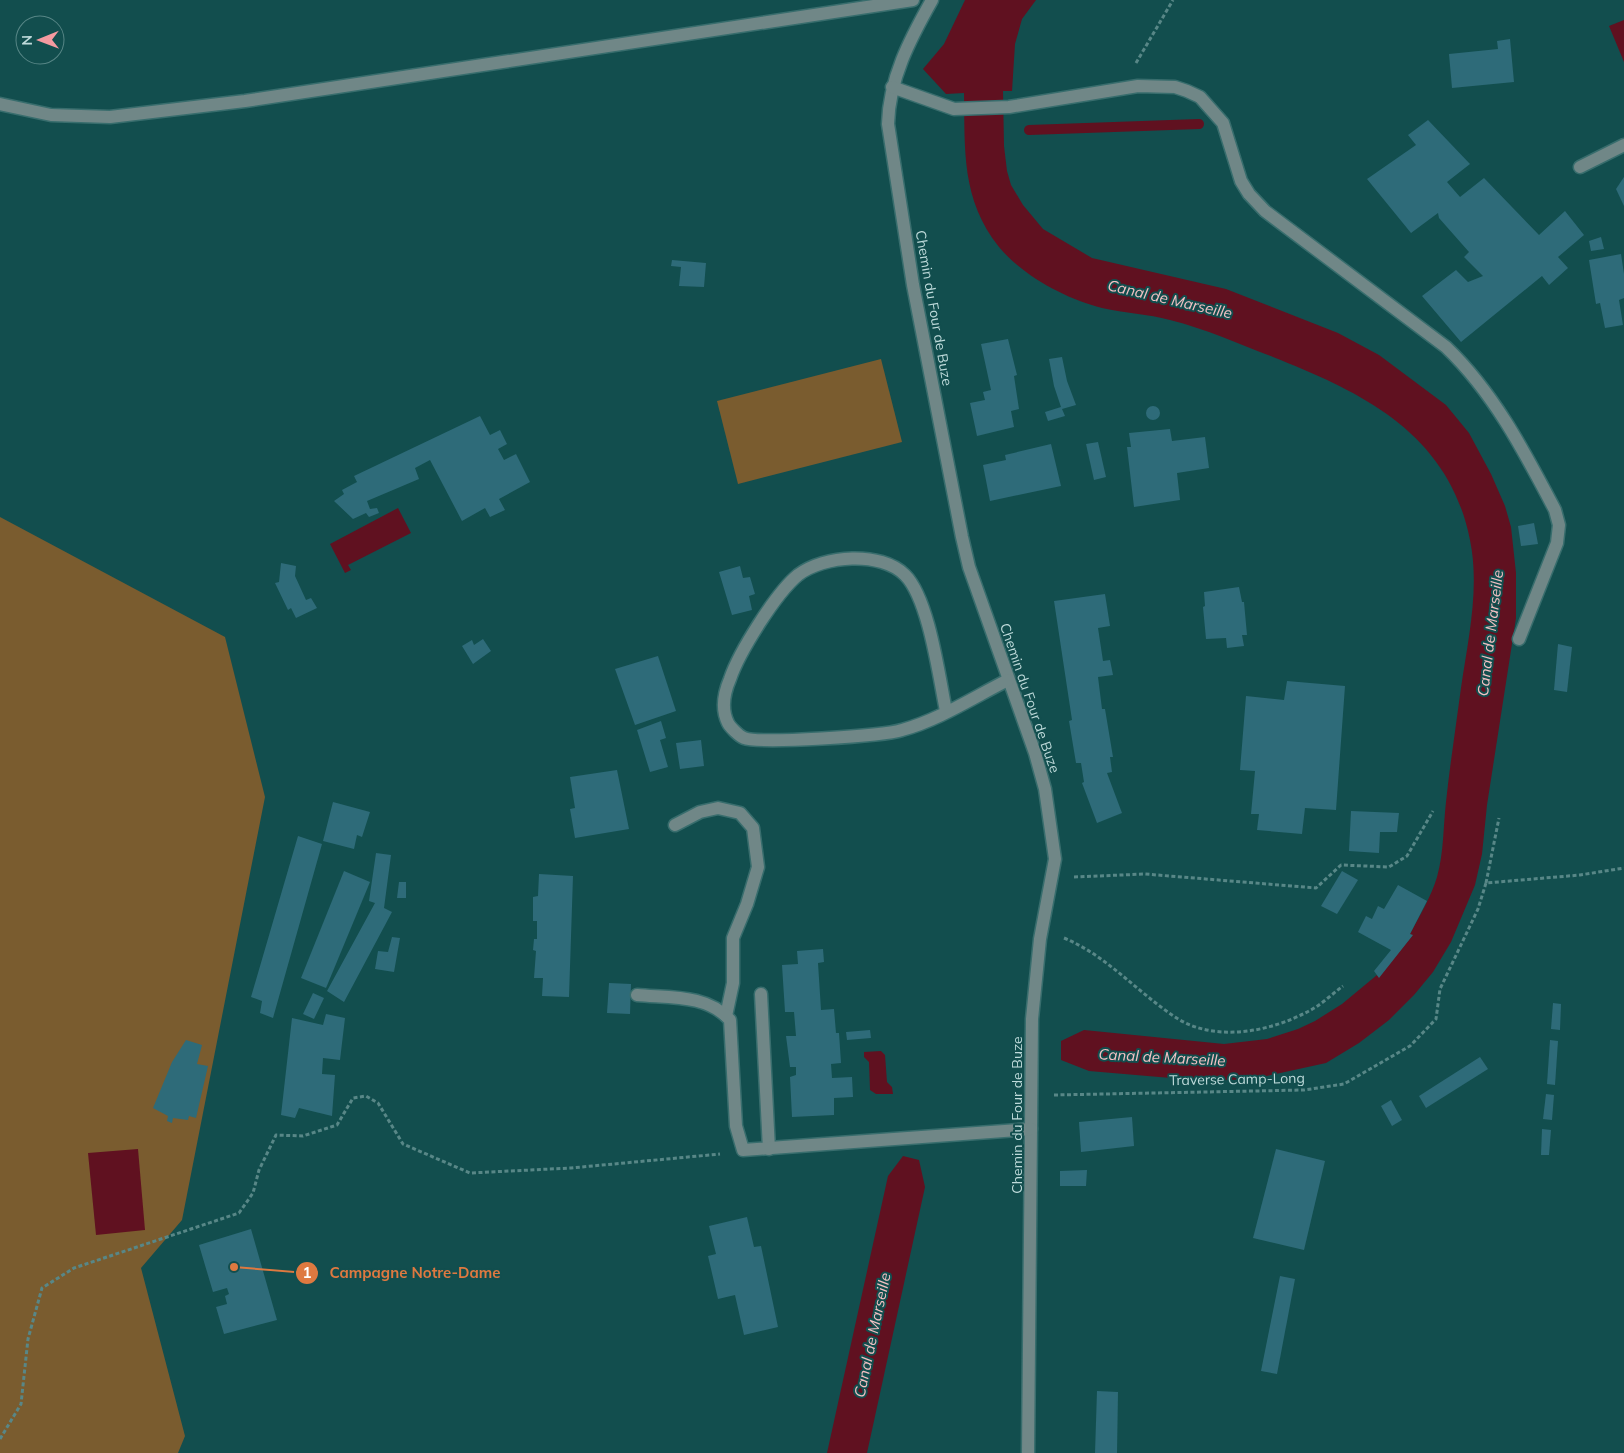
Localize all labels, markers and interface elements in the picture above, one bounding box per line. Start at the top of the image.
north arrow [15,15,65,65]
text: N [18,35,36,46]
street label: Chemin du Four de Buze [911,229,957,387]
water label: Canal de Marseille [1106,275,1234,323]
water label: Canal de Marseille [1473,569,1507,697]
street label: Chemin du Four de Buze [996,621,1064,775]
street label: Chemin du Four de Buze [1008,1036,1026,1194]
water label: Canal de Marseille [1098,1044,1226,1070]
street label: Traverse Camp-Long [1169,1069,1305,1089]
callout: Campagne Notre-Dame [295,1258,511,1288]
text: 1 [302,1263,312,1282]
text: Campagne Notre-Dame [329,1263,501,1282]
water label: Canal de Marseille [849,1271,895,1399]

